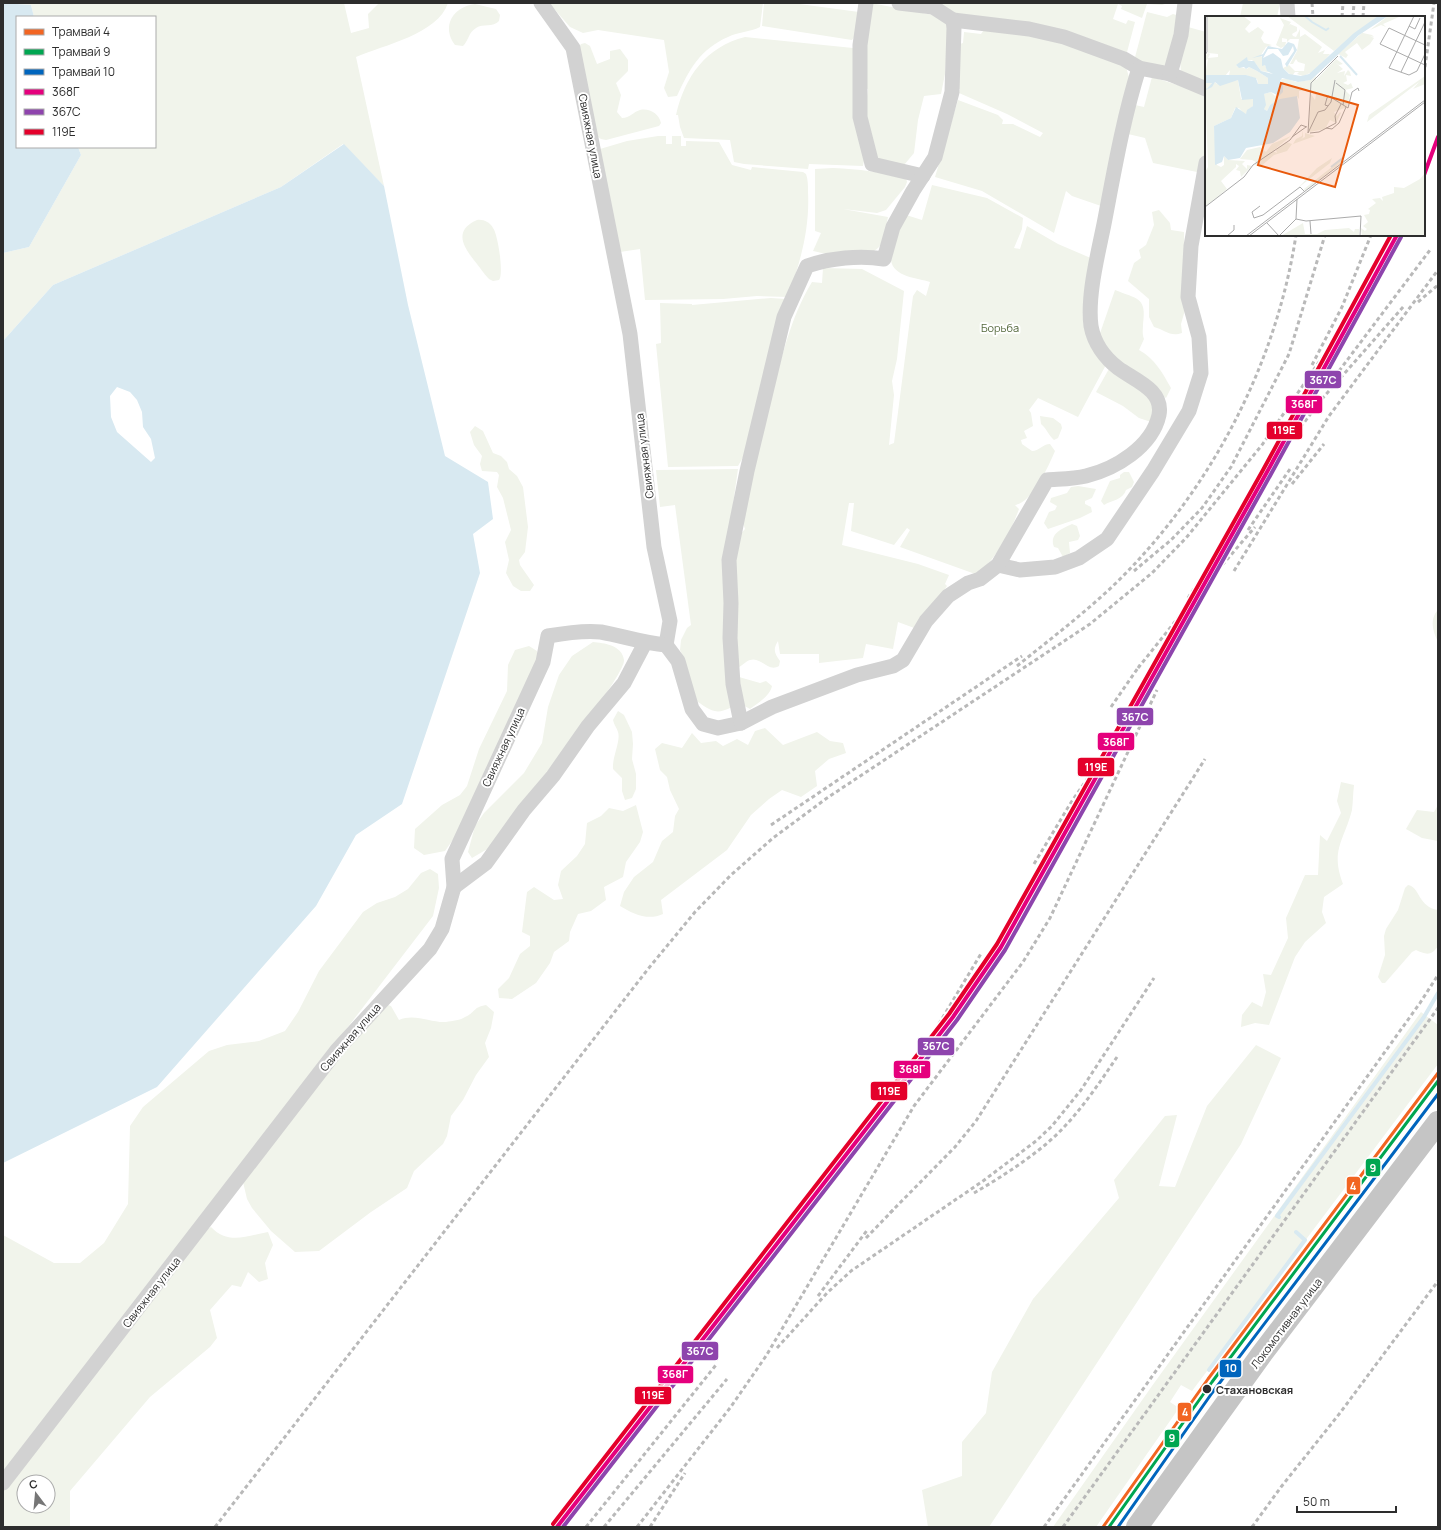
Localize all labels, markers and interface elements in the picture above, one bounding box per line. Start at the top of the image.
legend [16,16,156,148]
inset map [1205,16,1425,236]
text: Трамвай 4 [52,23,110,40]
text: Трамвай 9 [52,43,110,60]
text: Трамвай 10 [52,63,115,80]
text: 368Г [52,83,80,100]
street label: Свияжная улица [575,92,607,180]
text: 367С [52,103,81,120]
text: 119Е [52,123,76,140]
park label: Борьба [981,320,1019,335]
line badge: 367С [1304,370,1342,389]
text: 367С [1309,372,1337,387]
line badge: 368Г [1285,395,1323,414]
text: 368Г [1291,396,1317,411]
street label: Свияжная улица [631,413,657,499]
line badge: 119Е [1266,421,1303,440]
text: 119Е [1273,422,1295,437]
street label: Свияжная улица [478,705,528,789]
line badge: 367С [1116,707,1154,726]
text: 367С [1121,709,1149,724]
line badge: 368Г [1097,732,1135,751]
text: 368Г [1103,734,1129,749]
line badge: 119Е [1077,757,1115,777]
text: 119Е [1085,759,1107,774]
street label: Свияжная улица [316,1000,384,1074]
line badge: 367С [917,1037,955,1056]
text: 367С [922,1038,950,1053]
line badge: 368Г [893,1060,931,1079]
text: 368Г [899,1061,925,1076]
line badge: 119Е [870,1081,908,1101]
text: 119Е [878,1083,900,1098]
line badge: 9 [1365,1158,1381,1177]
text: 9 [1370,1160,1377,1175]
line badge: 4 [1346,1176,1361,1195]
text: 4 [1350,1178,1357,1193]
street label: Свияжная улица [119,1254,183,1330]
street label: Локомотивная улица [1247,1275,1325,1371]
line badge: 367С [681,1341,719,1361]
text: 367С [686,1343,714,1358]
line badge: 10 [1219,1359,1242,1378]
text: 10 [1225,1360,1237,1375]
line badge: 368Г [657,1365,694,1384]
text: 368Г [662,1366,688,1381]
place label: Стахановская [1216,1382,1293,1397]
marker: Стахановская [1201,1383,1213,1395]
line badge: 119Е [634,1386,672,1405]
text: 119Е [642,1387,664,1402]
line badge: 4 [1177,1402,1192,1422]
text: 4 [1182,1404,1189,1419]
line badge: 9 [1164,1429,1180,1448]
text: 9 [1169,1430,1176,1445]
north arrow [16,1474,56,1514]
text: С [27,1476,39,1492]
scale bar [1297,1488,1396,1514]
text: 50 m [1303,1493,1330,1510]

